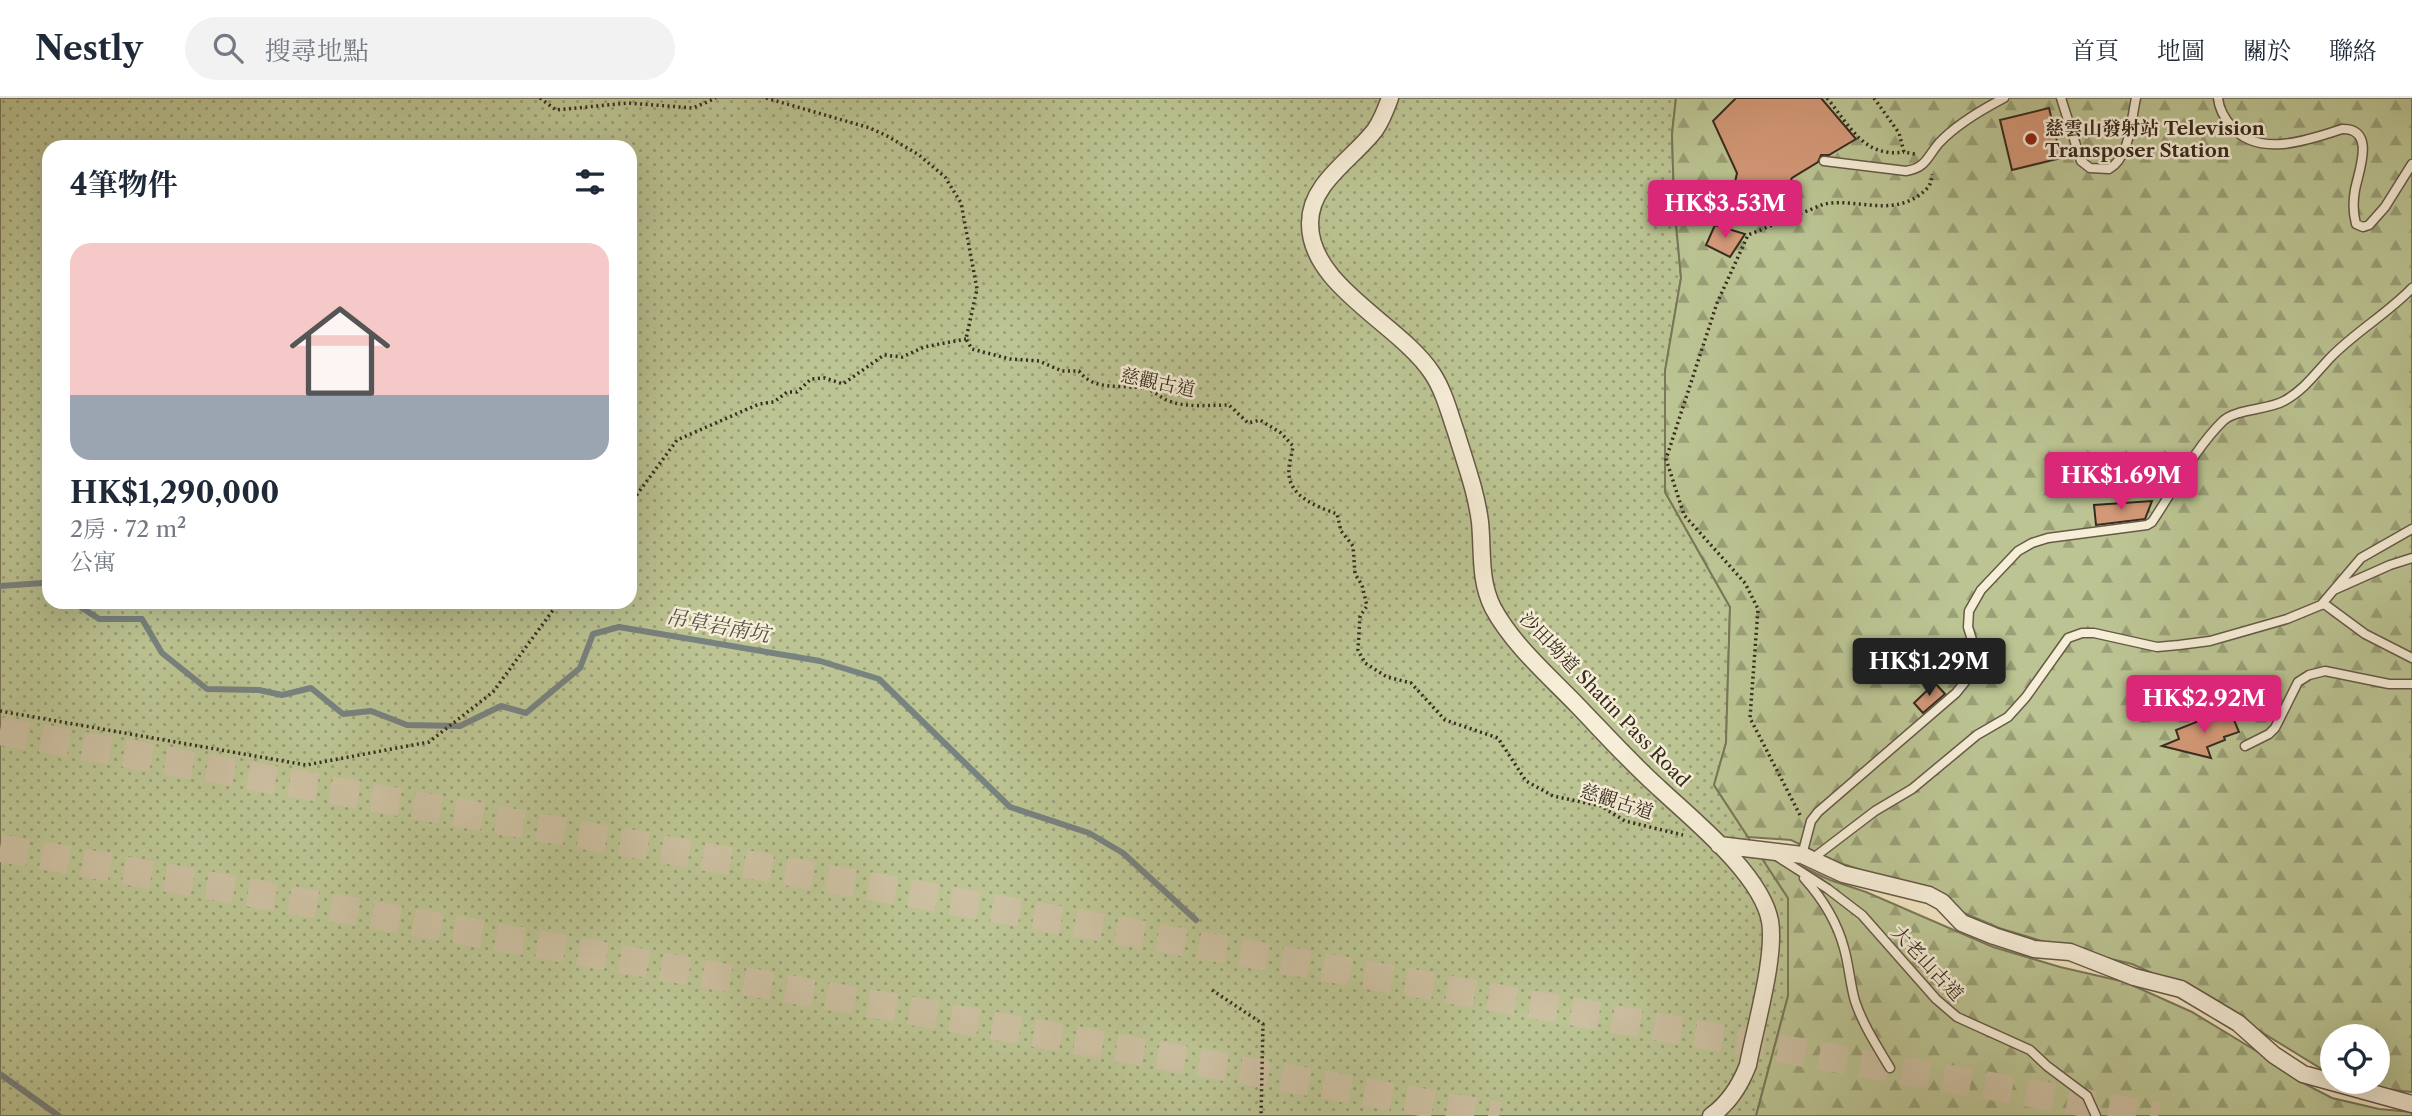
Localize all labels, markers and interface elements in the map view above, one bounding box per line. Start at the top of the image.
search box [185,17,675,80]
text: Nestly [35,28,143,69]
icon: search [209,29,247,67]
text: 搜尋地點 [265,35,369,67]
text: 首頁 [2071,36,2119,65]
text: 地圖 [2157,36,2205,65]
text: 關於 [2243,36,2291,65]
text: 聯絡 [2329,36,2377,65]
place label: 慈雲山發射站 Television Transposer Station [2045,117,2265,162]
marker: 慈雲山發射站 Television Transposer Station [2023,131,2039,147]
icon: filters [571,163,609,201]
text: 4筆物件 [70,166,178,203]
pin: HK$3.53M [1653,180,1797,240]
text: HK$3.53M [1664,189,1786,217]
icon: home [277,288,403,414]
street label: 慈觀古道 [1118,363,1197,402]
pin: HK$1.69M [2049,452,2193,512]
text: HK$1.69M [2061,461,2181,489]
text: HK$1,290,000 [70,474,279,511]
text: 2房 · 72 m² [70,515,186,543]
text: 公寓 [70,548,116,576]
water label: 吊草岩南坑 [664,604,775,647]
street label: 沙田坳道 Shatin Pass Road [1515,607,1695,792]
pin: HK$1.29M [1857,638,2001,698]
text: HK$1.29M [1869,647,1989,675]
pin: HK$2.92M [2132,676,2276,735]
text: HK$2.92M [2142,684,2266,712]
street label: 慈觀古道 [1577,779,1657,824]
street label: 大老山古道 [1887,921,1968,1006]
map controls [2320,1024,2390,1094]
button: locate [2320,1024,2390,1094]

